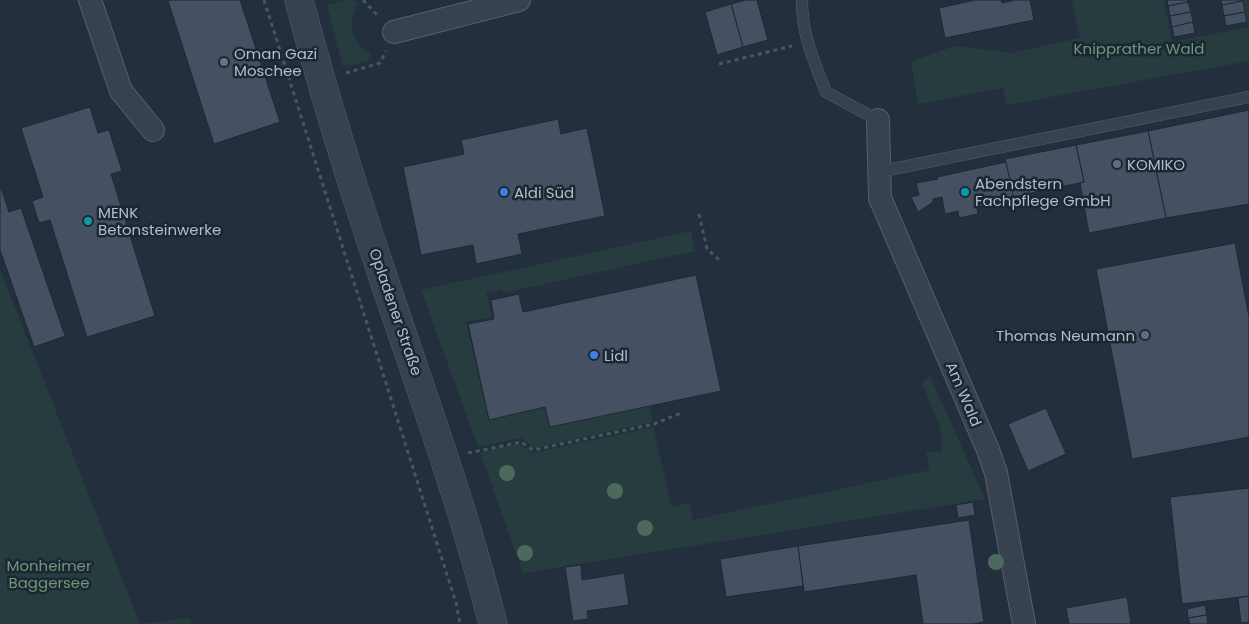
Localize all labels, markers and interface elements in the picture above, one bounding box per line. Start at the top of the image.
park label: Knipprather Wald [1074,38,1204,59]
place label: Oman Gazi Moschee [234,43,317,81]
marker: Oman Gazi Moschee [218,56,230,68]
place label: KOMIKO [1127,154,1185,175]
marker: KOMIKO [1111,158,1123,170]
place label: Abendstern Fachpflege GmbH [975,173,1111,211]
place label: Aldi Süd [514,182,574,203]
marker: Aldi Süd [498,186,510,198]
marker: Abendstern Fachpflege GmbH [959,186,971,198]
place label: MENK Betonsteinwerke [98,202,221,240]
marker: MENK Betonsteinwerke [82,215,94,227]
street label: Opladener Straße [364,246,428,378]
place label: Thomas Neumann [996,325,1135,346]
marker: Thomas Neumann [1139,329,1151,341]
place label: Lidl [604,345,628,366]
marker: Lidl [588,349,600,361]
street label: Am Wald [941,359,987,429]
park label: Monheimer Baggersee [6,555,92,593]

